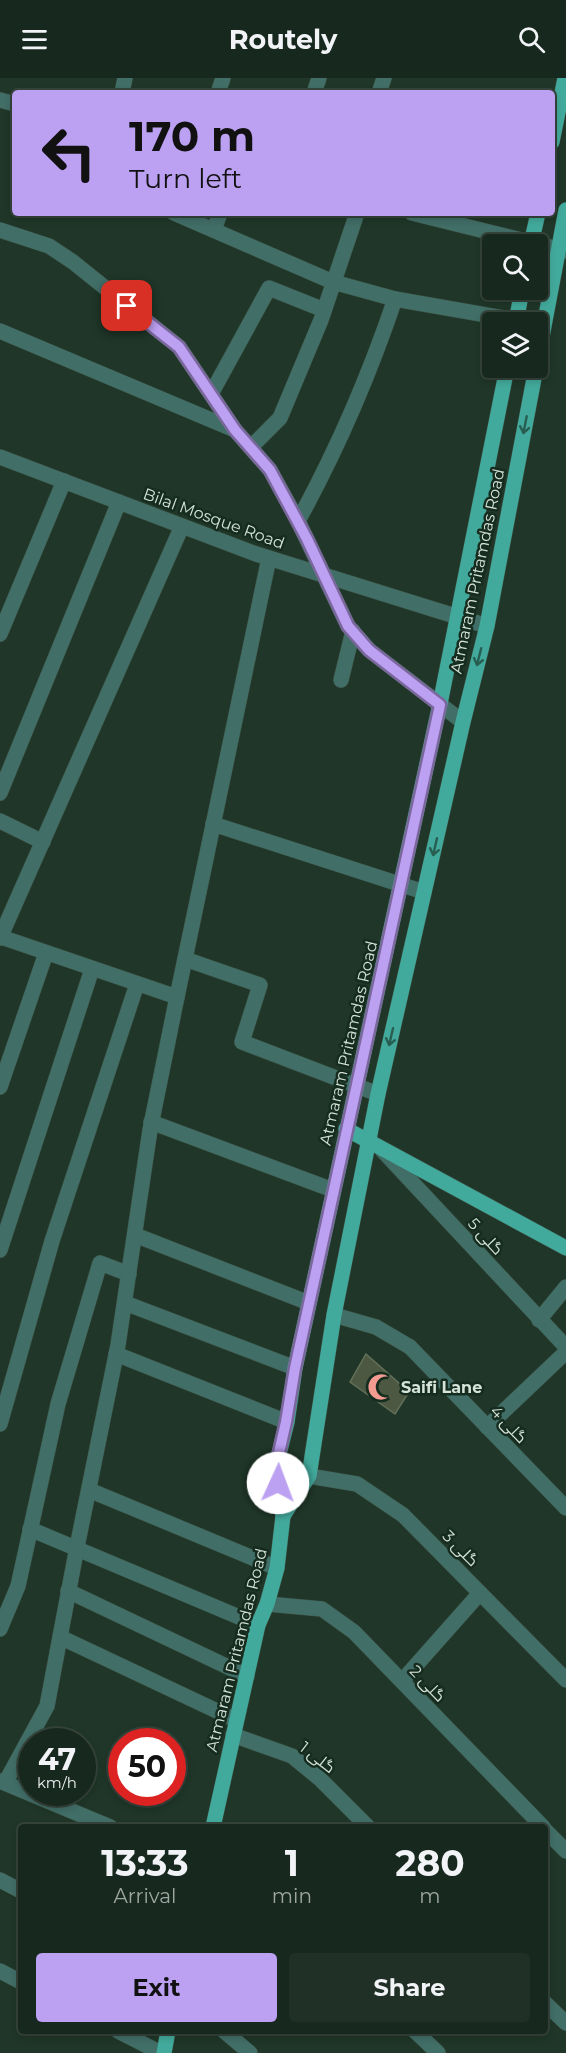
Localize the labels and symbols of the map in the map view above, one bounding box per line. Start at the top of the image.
pin [101,280,152,331]
one-way arrow [519,415,530,434]
street label: Atmaram Pritamdas Road [446,467,509,675]
street label: Bilal Mosque Road [141,484,287,553]
one-way arrow [473,648,485,667]
one-way arrow [428,837,440,856]
street label: Atmaram Pritamdas Road [316,939,381,1147]
one-way arrow [385,1027,396,1047]
street label: گلی 5 [463,1214,507,1259]
mosque icon: Saifi Lane [366,1372,396,1402]
place label: Saifi Lane [401,1378,482,1397]
street label: گلی 4 [486,1402,531,1448]
position arrow [246,1451,310,1515]
street label: گلی 3 [438,1526,483,1571]
street label: Atmaram Pritamdas Road [202,1546,271,1754]
street label: گلی 2 [405,1661,449,1706]
speed limit sign: 50 [108,1728,186,1806]
street label: گلی 1 [296,1738,339,1778]

